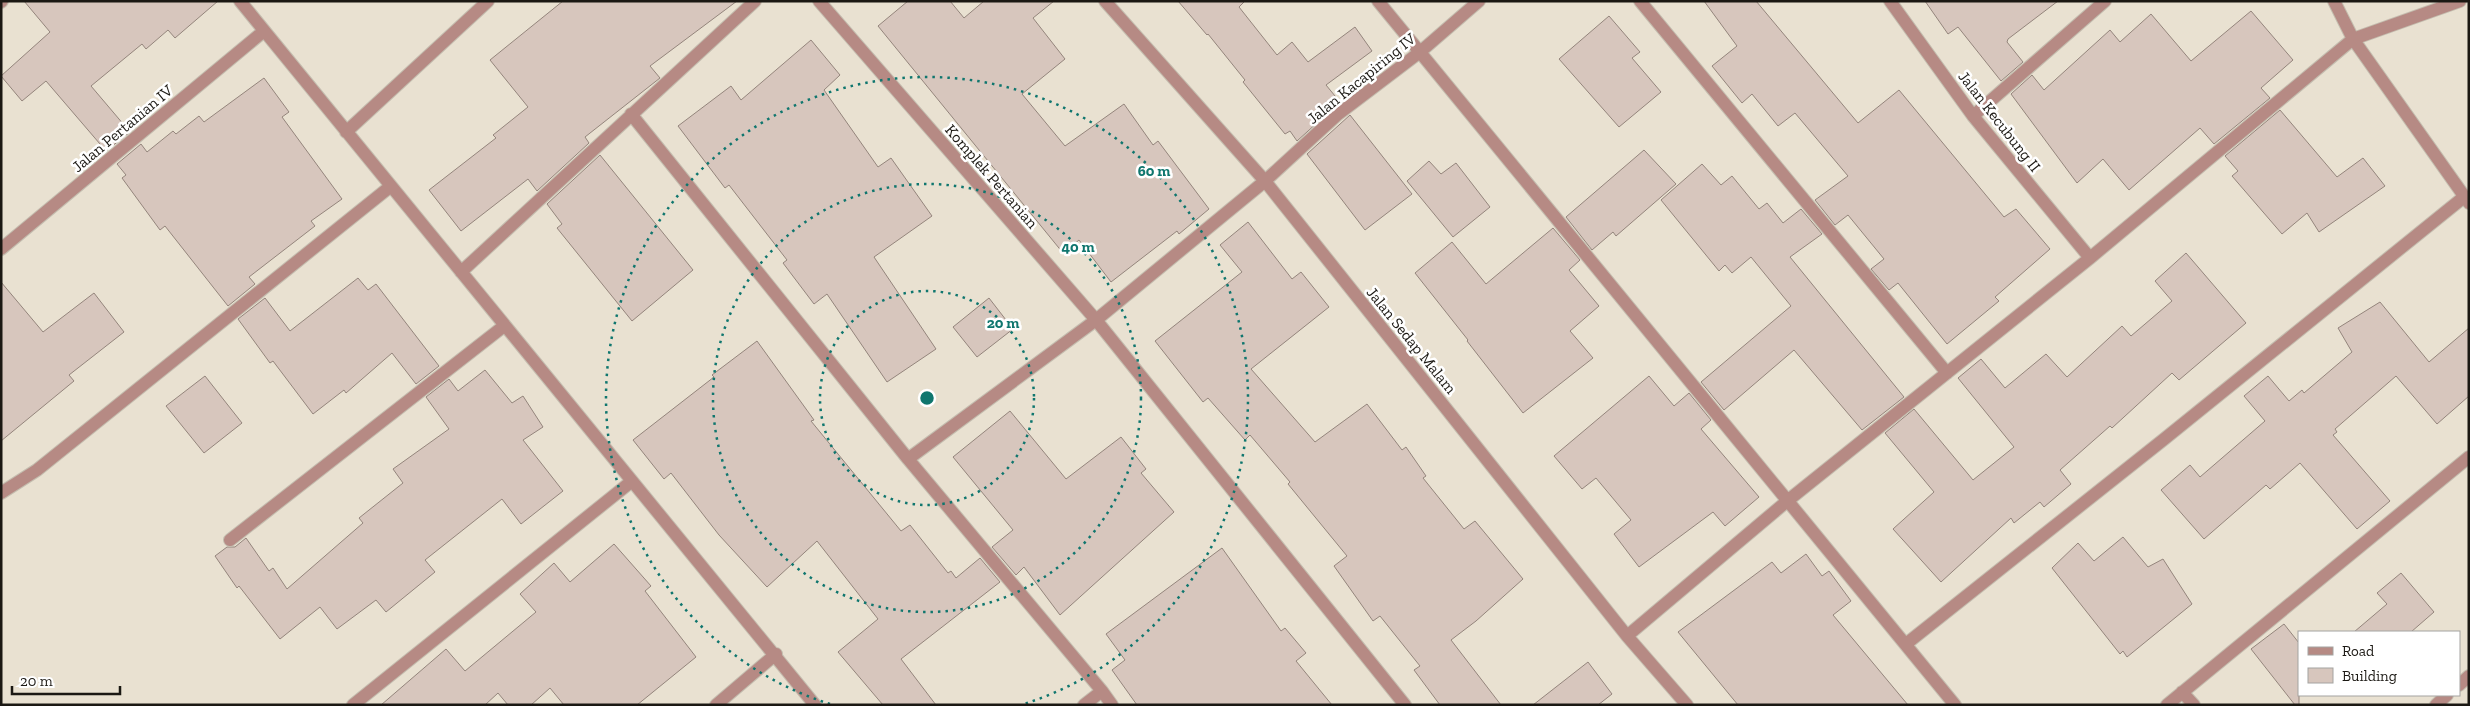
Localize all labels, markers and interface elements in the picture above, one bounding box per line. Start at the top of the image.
street label: Jalan Kacapiring IV [1303,28,1420,128]
street label: Jalan Kecubung II [1954,67,2045,175]
street label: Jalan Pertanian IV [68,80,177,176]
street label: Komplek Pertanian [941,120,1043,233]
text: 60 m [1138,162,1170,180]
text: 40 m [1061,238,1095,256]
street label: Jalan Sedap Malam [1363,283,1461,398]
text: 20 m [987,314,1019,332]
centre of rings [918,389,936,407]
legend [2298,631,2460,696]
text: Road [2342,642,2375,660]
scale bar [12,664,120,696]
text: Building [2342,667,2397,685]
text: 20 m [20,672,53,690]

